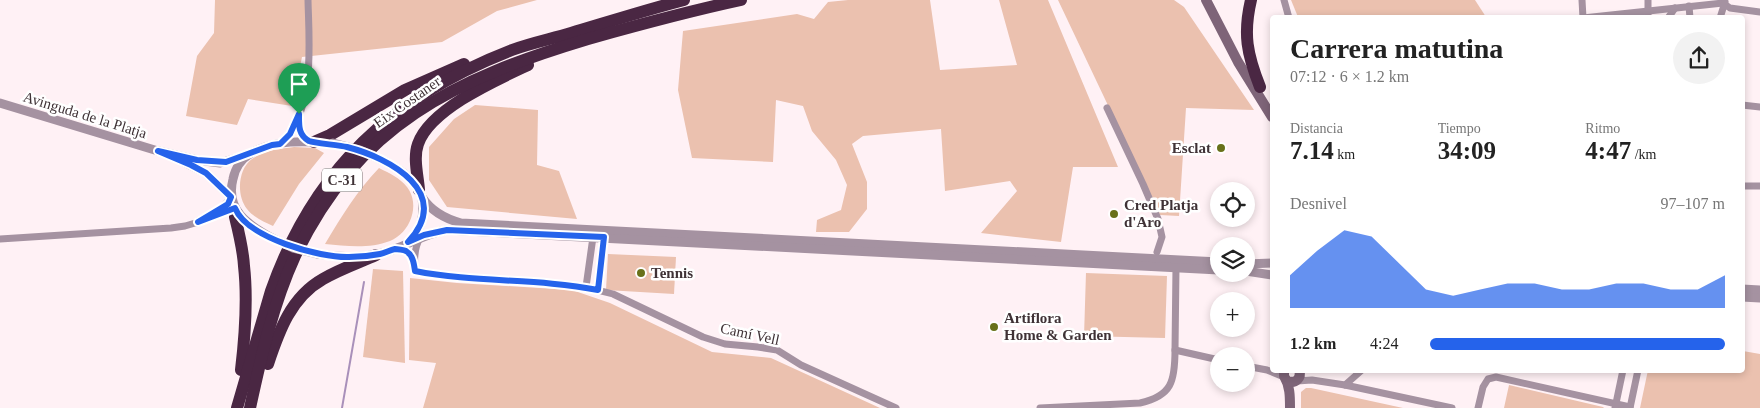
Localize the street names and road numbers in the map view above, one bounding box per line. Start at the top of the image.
street label: Eix Costaner [371,73,443,131]
street label: Avinguda de la Platja [21,89,149,142]
road number: C-31 [322,168,362,192]
street label: Camí Vell [719,320,781,348]

